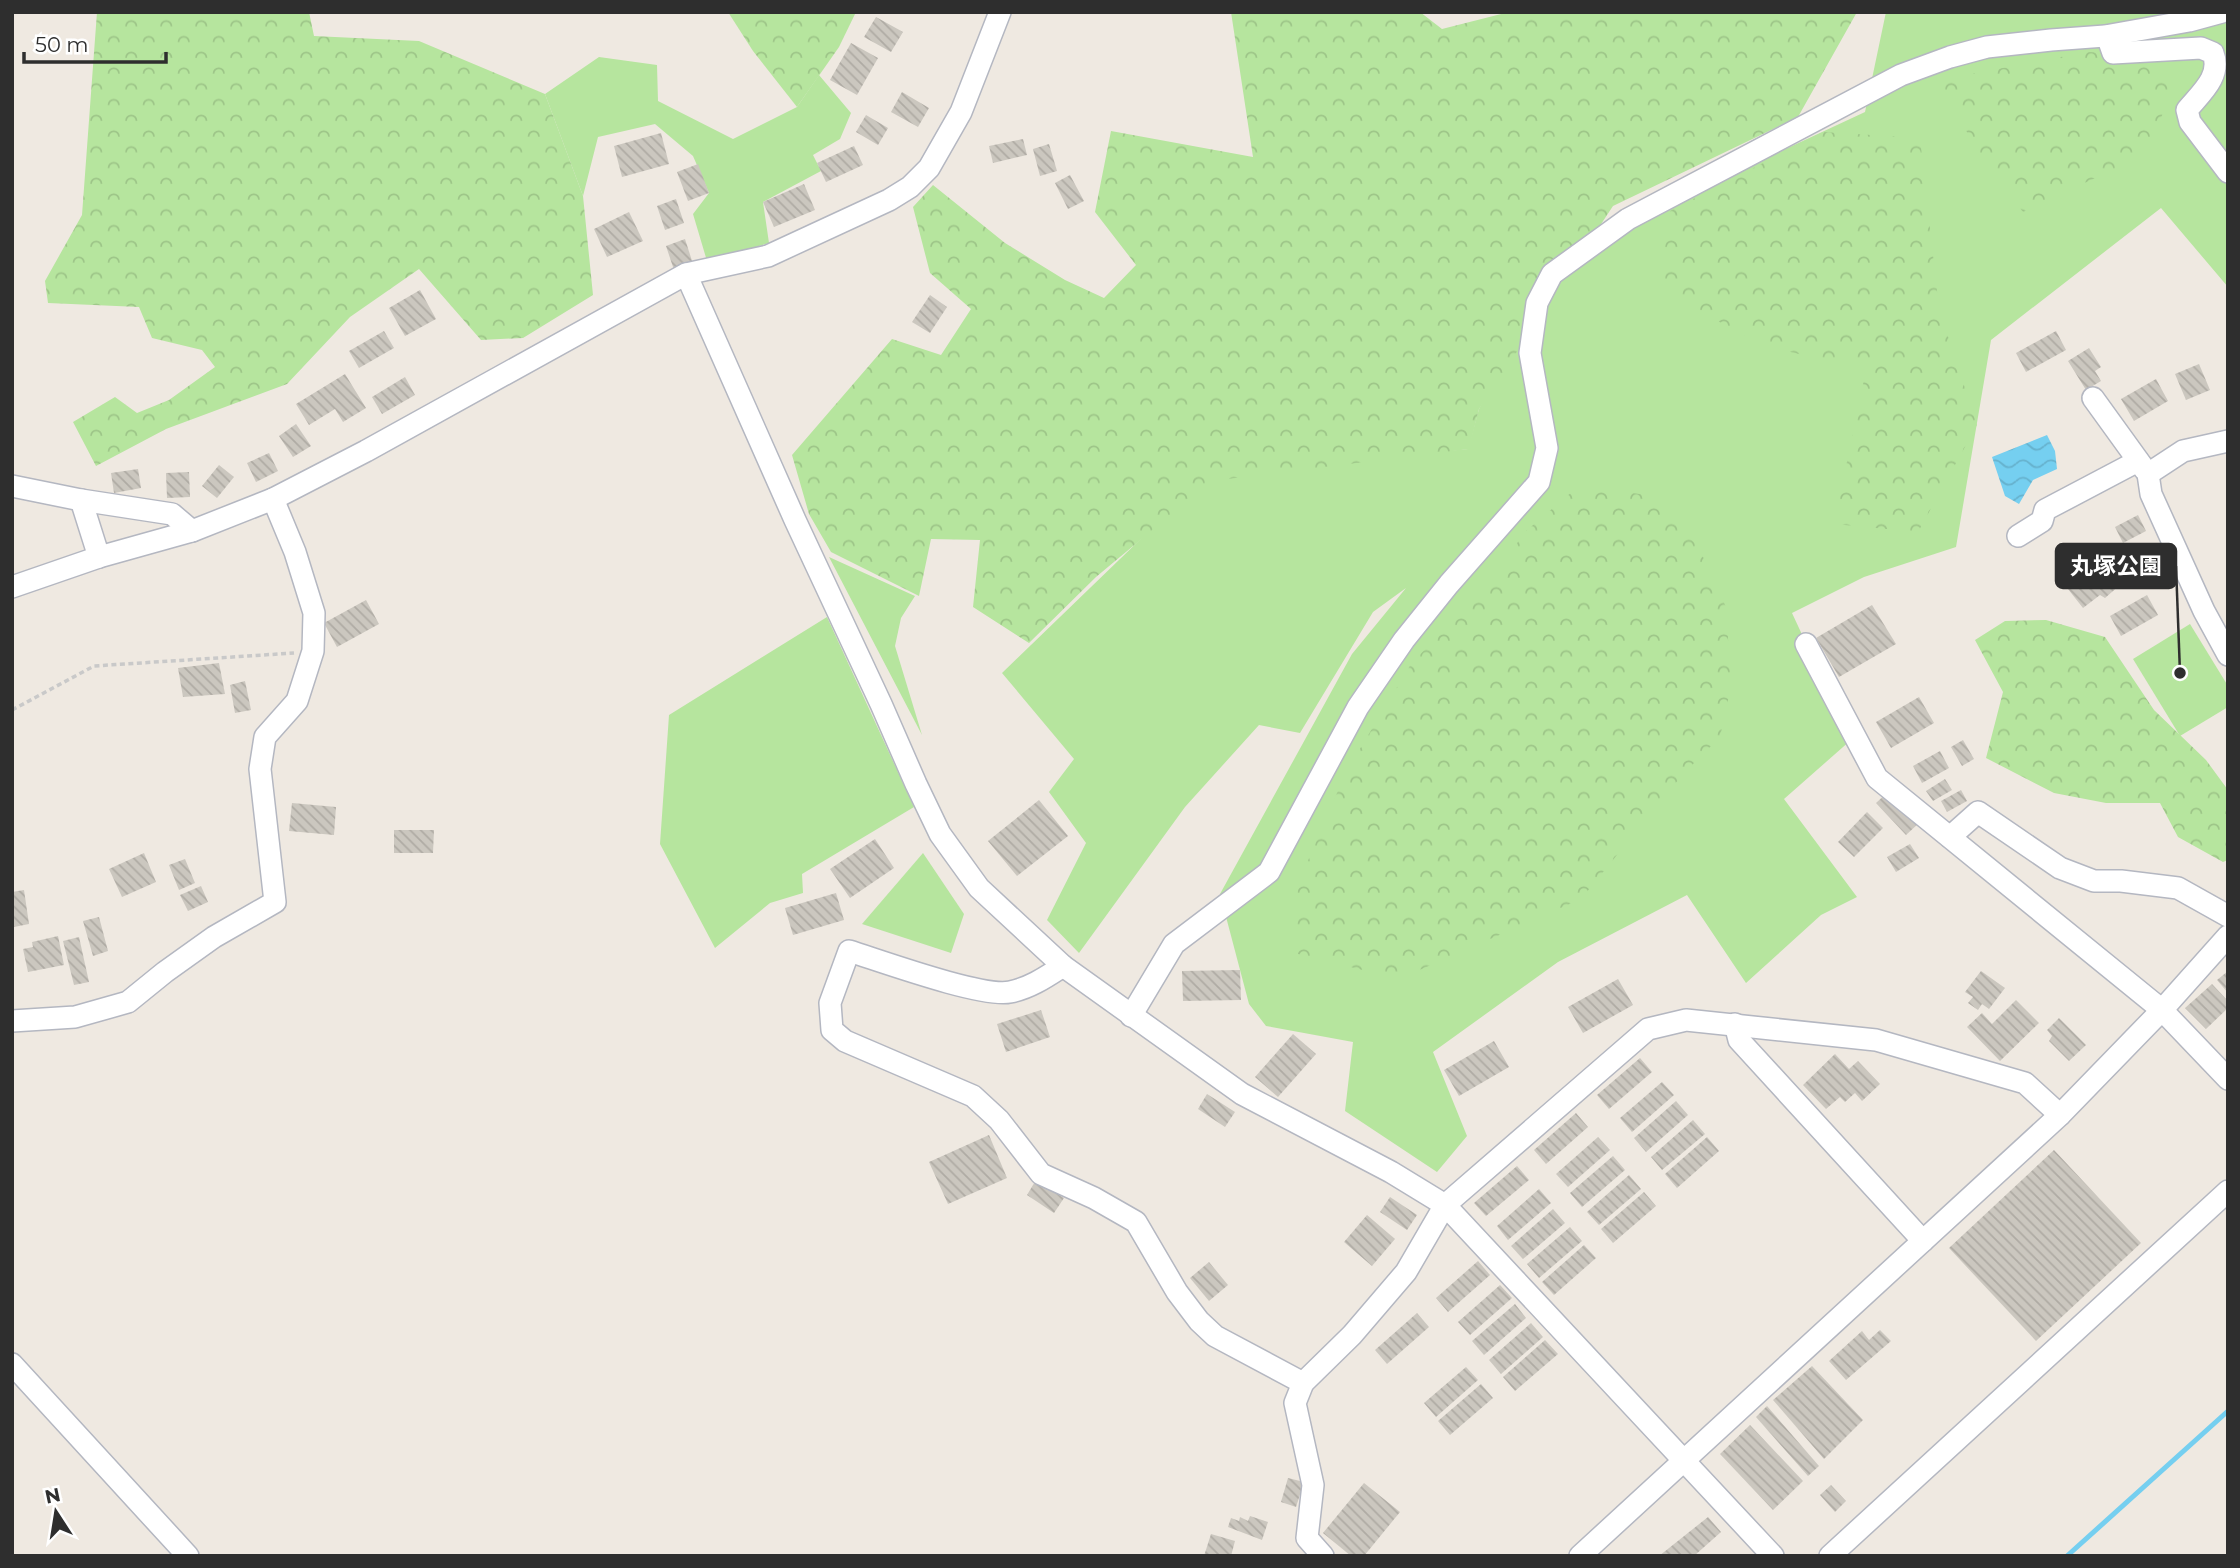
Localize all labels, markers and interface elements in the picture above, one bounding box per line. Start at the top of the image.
scale bar [24,21,166,65]
text: 50 m [35,32,89,57]
callout: 丸塚公園 [2056,544,2176,588]
text: 丸塚公園 [2070,552,2162,580]
north arrow [21,1477,91,1547]
text: N [43,1483,62,1509]

